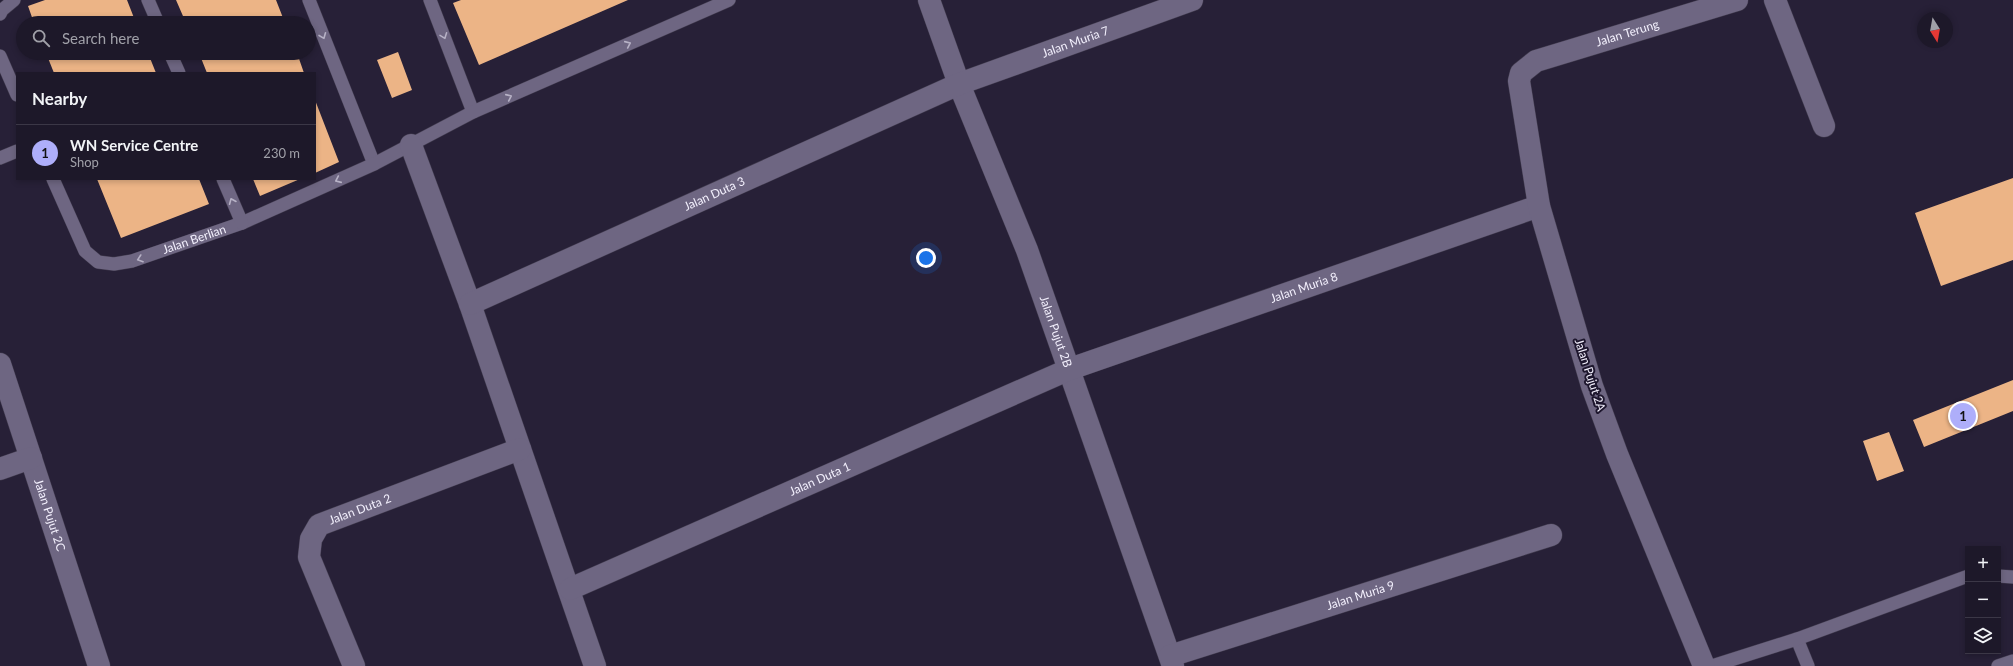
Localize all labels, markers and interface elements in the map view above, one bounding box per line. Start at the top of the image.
north arrow [1917,12,1953,48]
search box [16,16,316,60]
street label: Jalan Terung [1594,16,1661,49]
street label: Jalan Muria 7 [1040,23,1111,61]
icon: search [30,27,52,49]
text: Search here [62,29,139,47]
one-way arrow [318,32,326,40]
one-way arrow [439,33,447,40]
one-way arrow [624,41,631,49]
text: Nearby [32,88,87,109]
one-way arrow [504,94,512,102]
text: WN Service Centre [70,136,198,154]
text: 1 [41,145,49,161]
text: 230 m [263,145,300,161]
text: Shop [70,154,99,170]
street label: Jalan Duta 3 [681,173,747,214]
one-way arrow [335,175,343,183]
one-way arrow [229,198,237,205]
street label: Jalan Berlian [160,221,228,257]
your location [916,248,936,268]
one-way arrow [136,254,143,262]
street label: Jalan Muria 8 [1268,269,1340,306]
street label: Jalan Pujut 2B [1037,294,1076,369]
street label: Jalan Pujut 2A [1572,337,1610,414]
pin: 1 [1950,401,1976,431]
street label: Jalan Duta 1 [787,459,853,499]
street label: Jalan Pujut 2C [31,477,69,553]
street label: Jalan Duta 2 [327,490,393,528]
map controls [1965,546,2001,654]
button: + [1965,546,2001,582]
street label: Jalan Muria 9 [1325,577,1396,613]
button: − [1965,582,2001,618]
button: layers [1965,618,2001,654]

